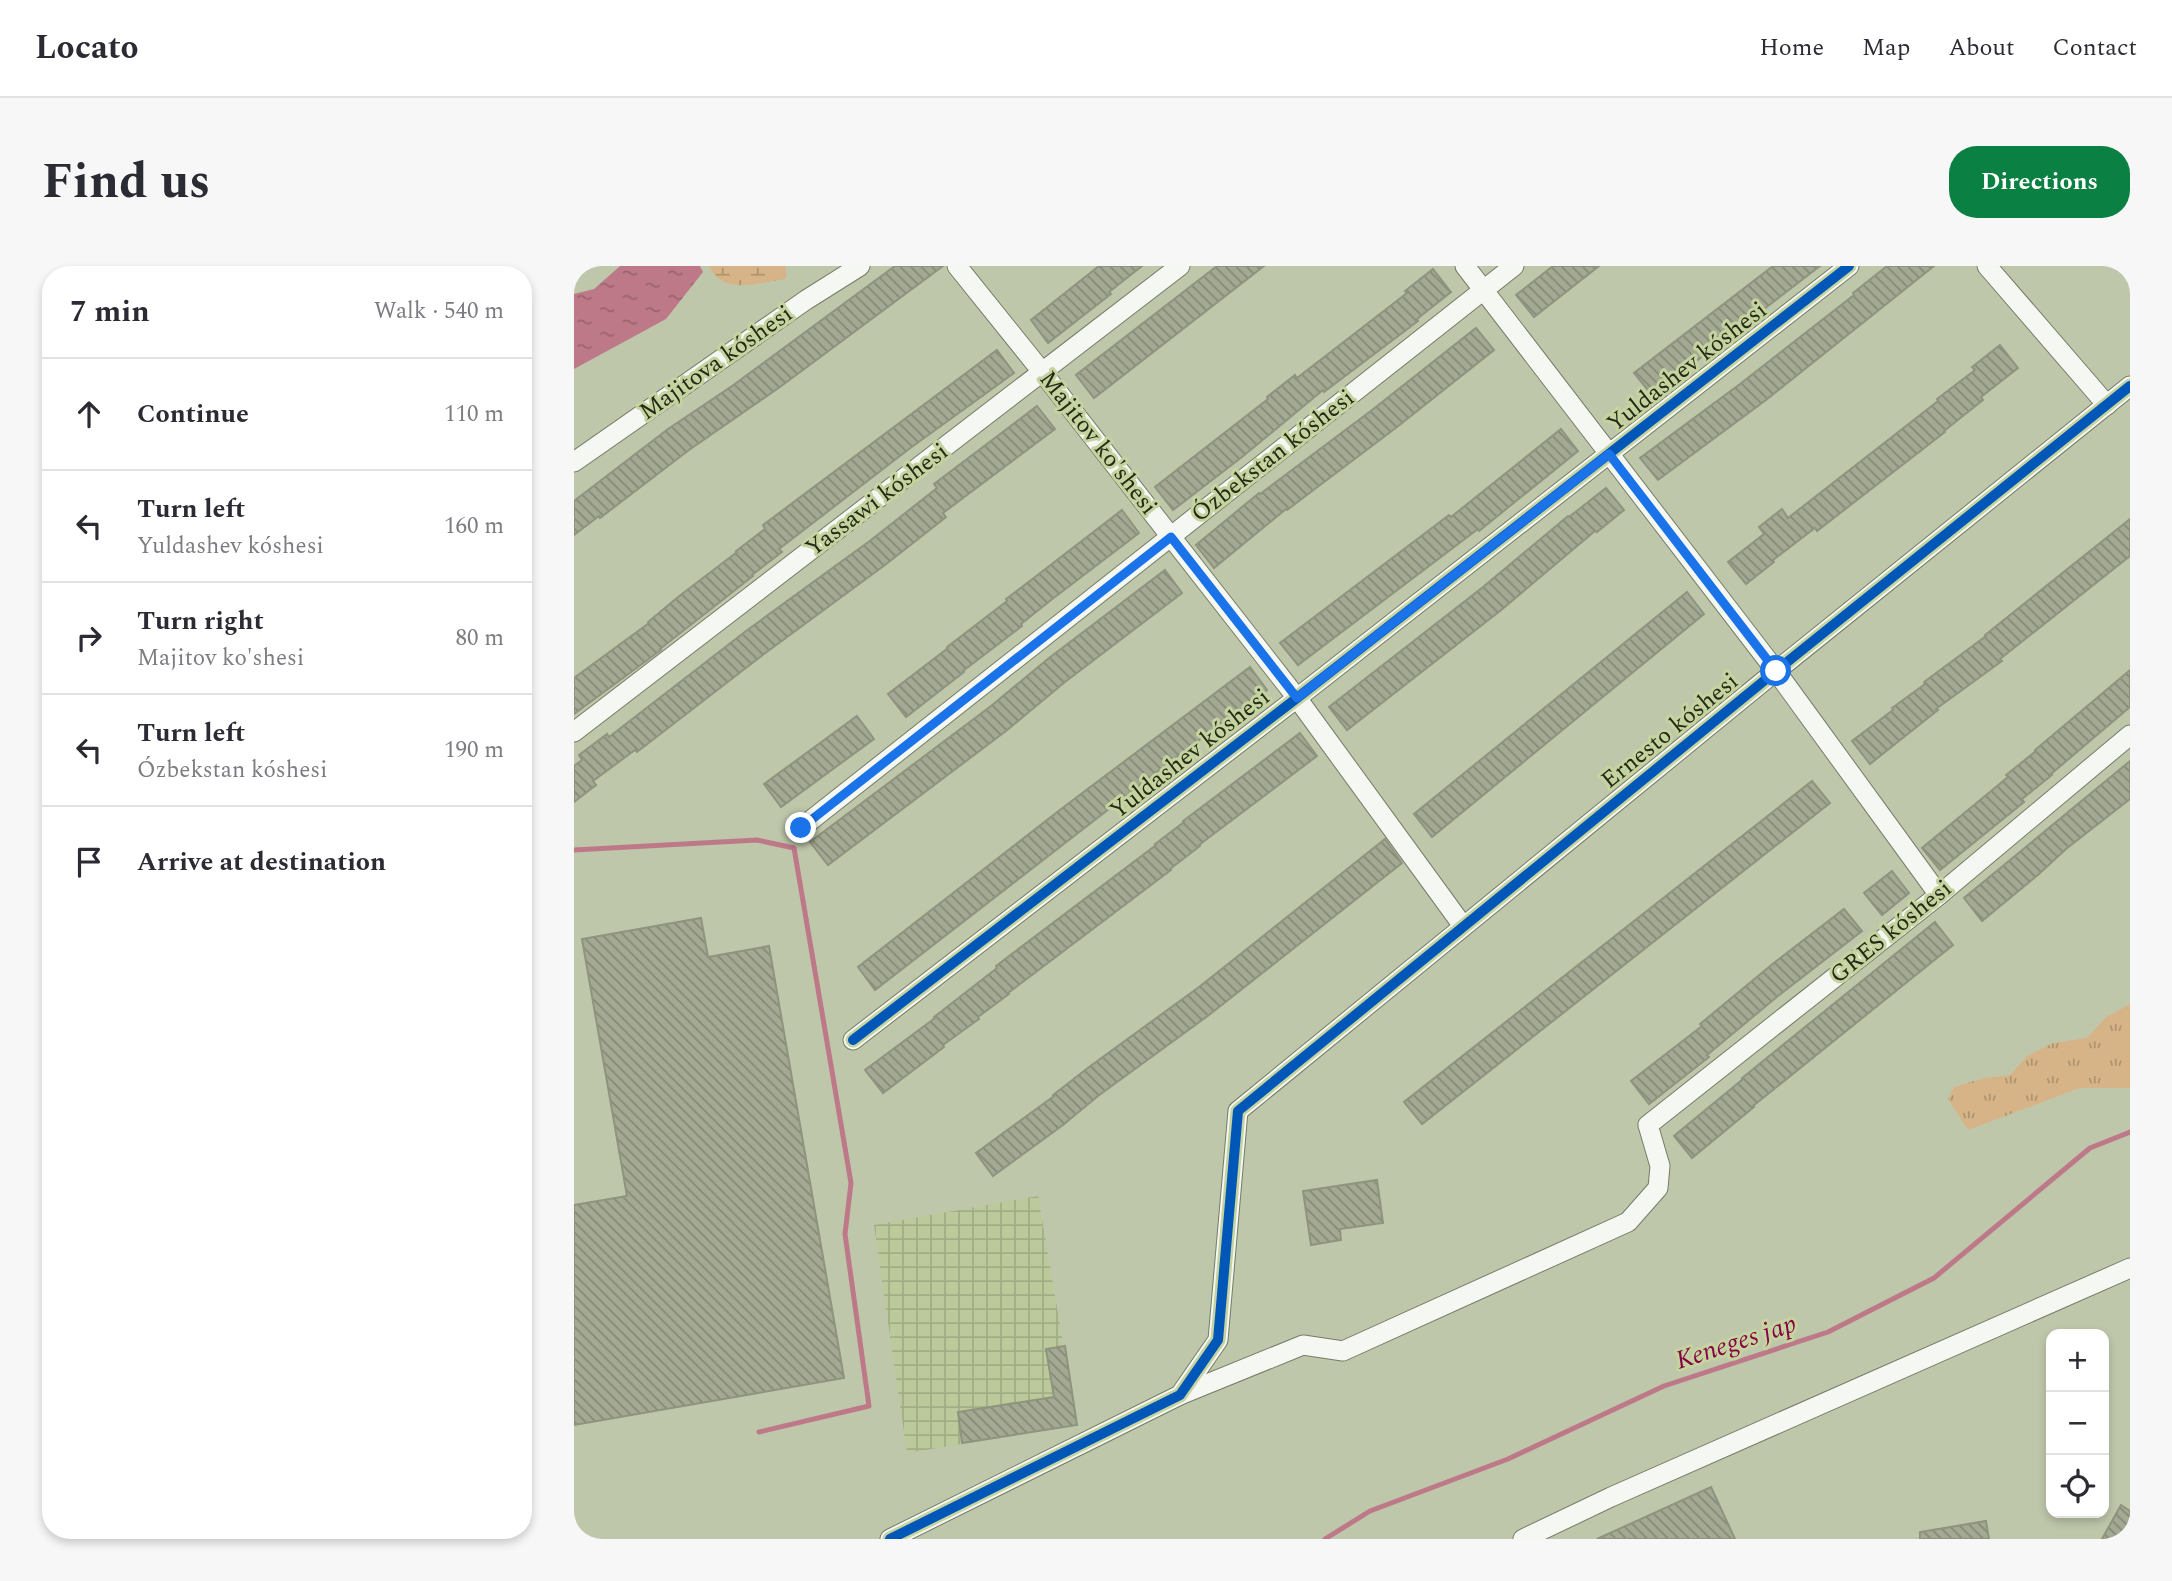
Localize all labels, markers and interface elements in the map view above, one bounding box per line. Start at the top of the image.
text: Locato [35,23,139,73]
text: Home [1759,30,1824,66]
text: Map [1862,30,1910,66]
text: About [1948,30,2014,66]
text: Contact [2052,30,2137,66]
text: Find us [42,145,210,220]
button: Directions [1949,146,2130,218]
text: 7 min [70,289,150,335]
street label: Yuldashev kóshesi [1599,293,1775,441]
text: Walk · 540 m [374,294,504,329]
street label: Majitova kóshesi [632,297,800,429]
street label: Majitov ko'shesi [1030,363,1166,523]
street label: Ózbekstan kóshesi [1184,381,1362,531]
text: Continue [137,394,249,434]
icon: ahead [70,395,108,433]
text: 110 m [444,397,504,432]
street label: Yassawi kóshesi [798,434,956,566]
text: Turn left [137,489,245,529]
icon: left [70,507,108,545]
text: 160 m [444,509,504,544]
text: Yuldashev kóshesi [137,529,324,564]
text: Turn right [137,601,264,641]
icon: right [70,619,108,657]
text: 80 m [455,621,504,656]
text: Majitov ko'shesi [137,641,304,676]
route start [1760,655,1791,686]
street label: Ernesto kóshesi [1593,664,1747,798]
street label: Yuldashev kóshesi [1102,680,1278,828]
text: Turn left [137,713,245,753]
icon: left [70,731,108,769]
text: 190 m [444,733,504,768]
text: Ózbekstan kóshesi [137,753,327,788]
route end [785,812,816,843]
text: Arrive at destination [137,842,386,882]
icon: arrive [70,843,108,881]
street label: GRES kóshesi [1822,871,1960,993]
water label: Keneges jap [1670,1304,1802,1380]
map controls [2046,1329,2109,1518]
button: + [2046,1329,2109,1392]
button: − [2046,1392,2109,1455]
button: locate [2046,1455,2109,1518]

